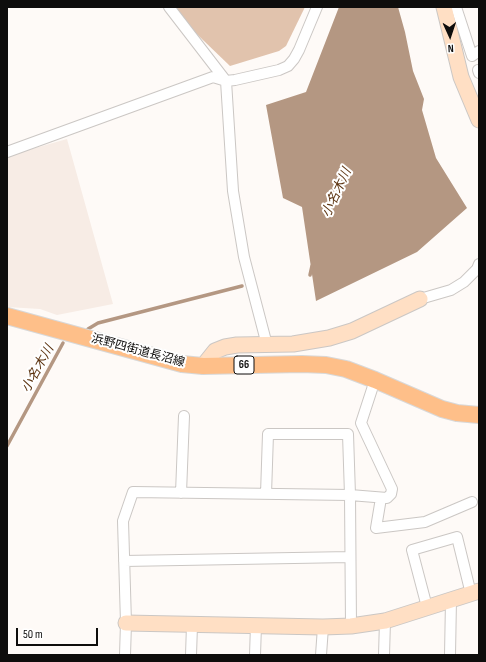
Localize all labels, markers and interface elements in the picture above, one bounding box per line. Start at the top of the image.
north arrow [430,16,470,56]
text: N [447,42,454,55]
water label: 小名木川 [319,166,355,220]
street label: 浜野四街道長沼線 [90,332,186,370]
water label: 小名木川 [19,342,57,396]
road number: 66 [234,356,254,374]
scale bar [18,620,100,646]
text: 50 m [23,627,43,642]

